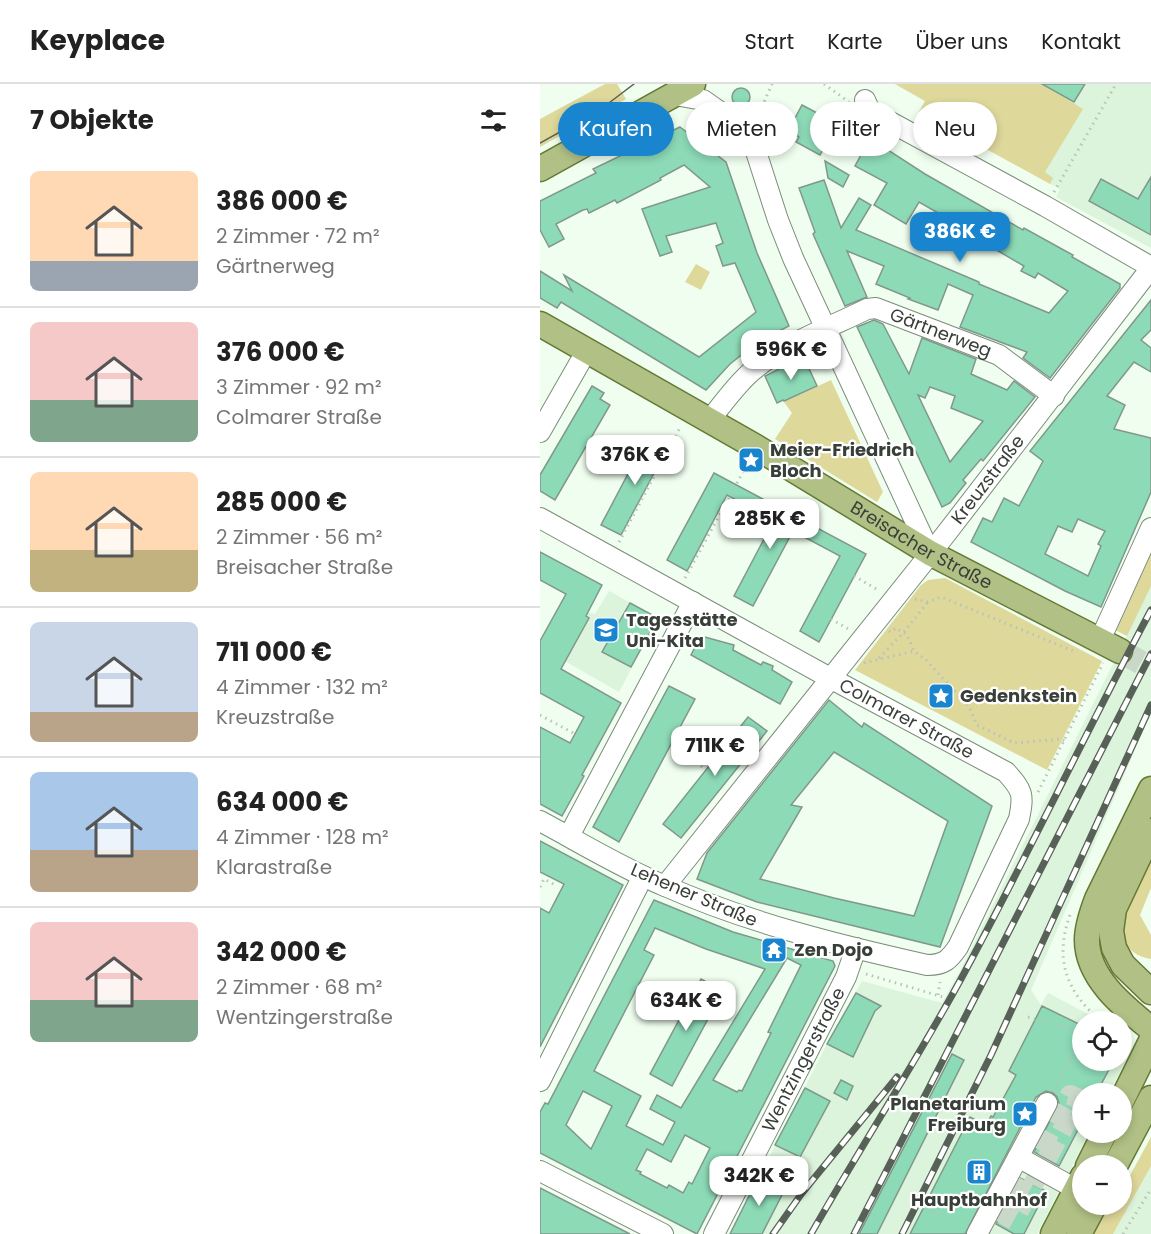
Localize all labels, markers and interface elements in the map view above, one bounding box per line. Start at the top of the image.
text: Keyplace [30,21,165,60]
text: Start [745,27,794,56]
text: Karte [827,27,883,56]
text: Über uns [916,27,1008,56]
text: Kontakt [1041,27,1121,56]
text: 7 Objekte [30,102,154,138]
chip: Kaufen [558,102,674,156]
chip: Mieten [686,102,798,156]
chip: Filter [810,102,901,156]
chip: Neu [913,102,997,156]
icon: filters [477,104,510,137]
text: 386 000 € [216,183,348,219]
icon: home [78,195,150,267]
pin: 386K € [911,212,1009,263]
text: 386K € [924,217,996,245]
text: 2 Zimmer · 72 m² [216,222,380,250]
text: Gärtnerweg [216,252,335,280]
street label: Gärtnerweg [886,301,995,363]
pin: 596K € [742,330,840,381]
text: 376 000 € [216,334,345,370]
text: 596K € [755,335,827,363]
icon: home [78,346,150,418]
text: 3 Zimmer · 92 m² [216,373,381,401]
text: Colmarer Straße [216,403,382,431]
street label: Kreuzstraße [945,429,1030,529]
pin: 376K € [586,435,684,486]
place label: Meier-Friedrich Bloch [770,437,914,483]
text: 376K € [600,440,670,468]
place icon: Meier-Friedrich Bloch [736,445,766,475]
text: 285 000 € [216,484,347,520]
street label: Breisacher Straße [846,494,997,595]
icon: home [78,496,150,568]
pin: 285K € [721,499,819,550]
text: 285K € [734,504,806,532]
text: 2 Zimmer · 56 m² [216,523,382,551]
text: Breisacher Straße [216,553,393,581]
place label: Tagesstätte Uni-Kita [626,607,738,653]
school or university icon: Tagesstätte Uni-Kita [591,615,621,645]
text: 711 000 € [216,634,332,670]
icon: home [78,646,150,718]
street label: Colmarer Straße [835,672,979,765]
text: 4 Zimmer · 132 m² [216,673,388,701]
place icon: Gedenkstein [926,681,956,711]
place label: Gedenkstein [960,683,1077,708]
text: Kreuzstraße [216,703,334,731]
pin: 711K € [666,726,764,777]
text: 711K € [685,731,745,759]
text: 634 000 € [216,784,348,820]
icon: home [78,796,150,868]
text: 4 Zimmer · 128 m² [216,823,389,851]
text: Klarastraße [216,853,332,881]
street label: Lehener Straße [627,857,761,932]
text: 342 000 € [216,934,347,970]
temple icon: Zen Dojo [759,935,789,965]
place label: Zen Dojo [794,937,873,962]
icon: home [78,946,150,1018]
text: 2 Zimmer · 68 m² [216,973,382,1001]
pin: 634K € [637,981,735,1032]
street label: Wentzingerstraße [756,983,851,1136]
text: 634K € [650,986,722,1014]
text: Wentzingerstraße [216,1003,393,1031]
map controls [1072,1011,1132,1215]
button: locate [1072,1011,1132,1071]
button: + [1072,1083,1132,1143]
place label: Planetarium Freiburg [890,1091,1006,1137]
place icon: Planetarium Freiburg [1010,1099,1040,1129]
button: − [1072,1155,1132,1215]
pin: 342K € [710,1156,808,1207]
building icon: Hauptbahnhof [964,1157,994,1187]
text: 342K € [723,1161,795,1189]
place label: Hauptbahnhof [911,1187,1047,1212]

